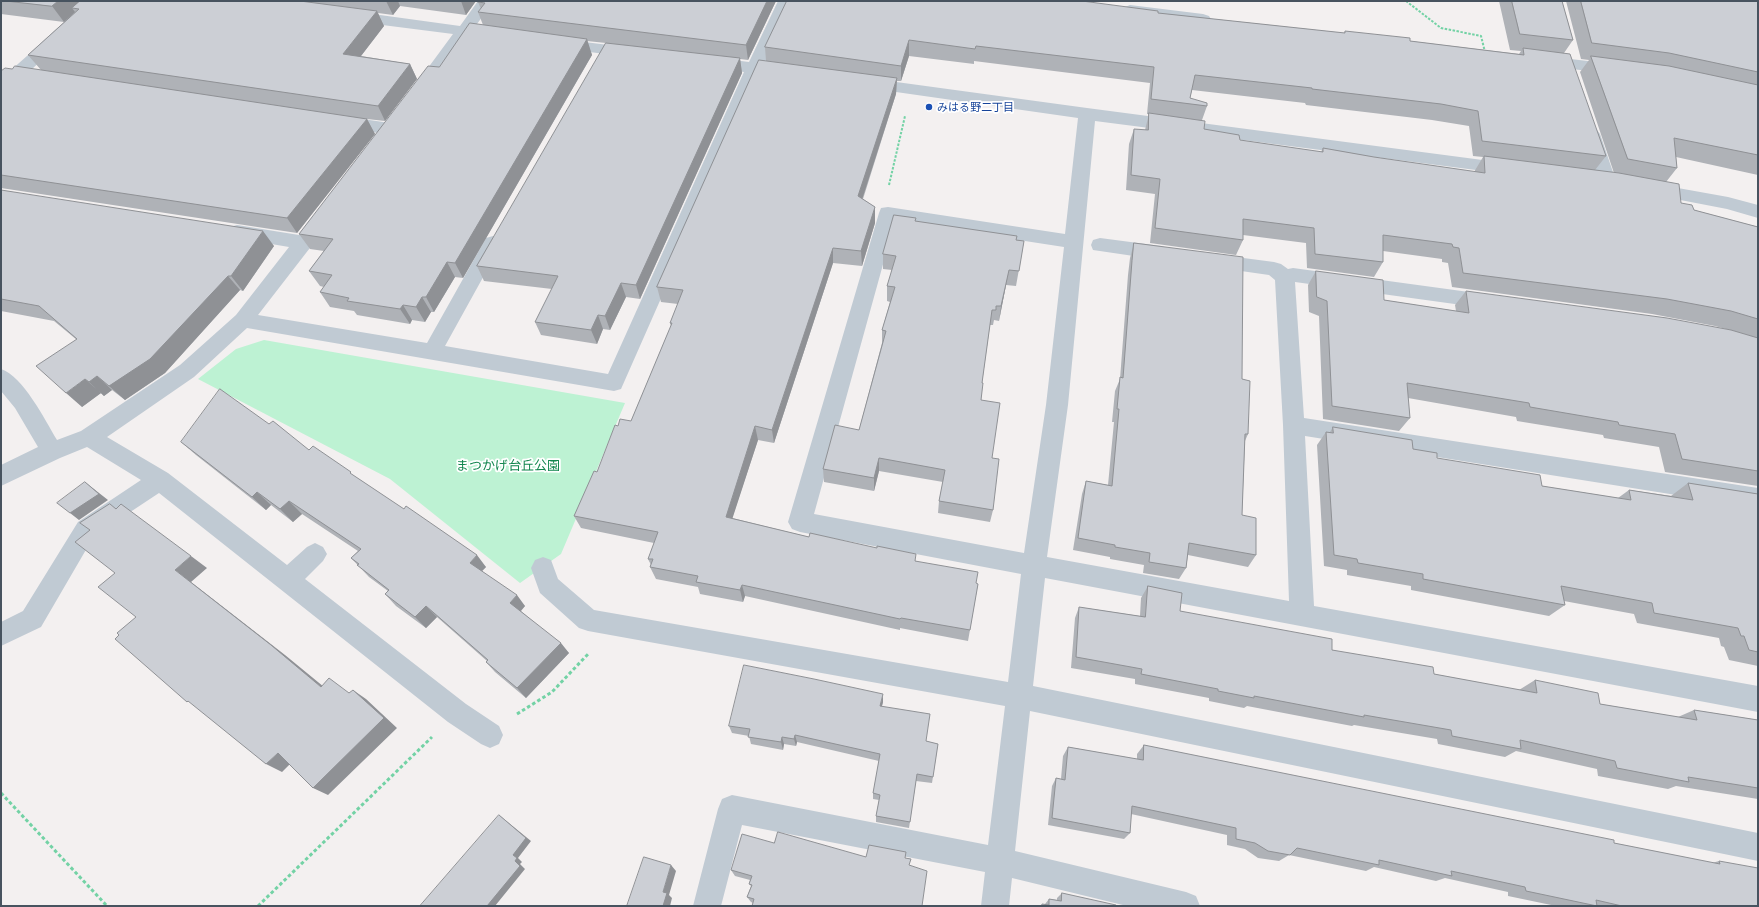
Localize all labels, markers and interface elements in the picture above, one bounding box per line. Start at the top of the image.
place label: みはる野二丁目 [937,100,1014,114]
marker: みはる野二丁目 [924,102,934,112]
park label: まつかげ台丘公園 [456,458,560,474]

